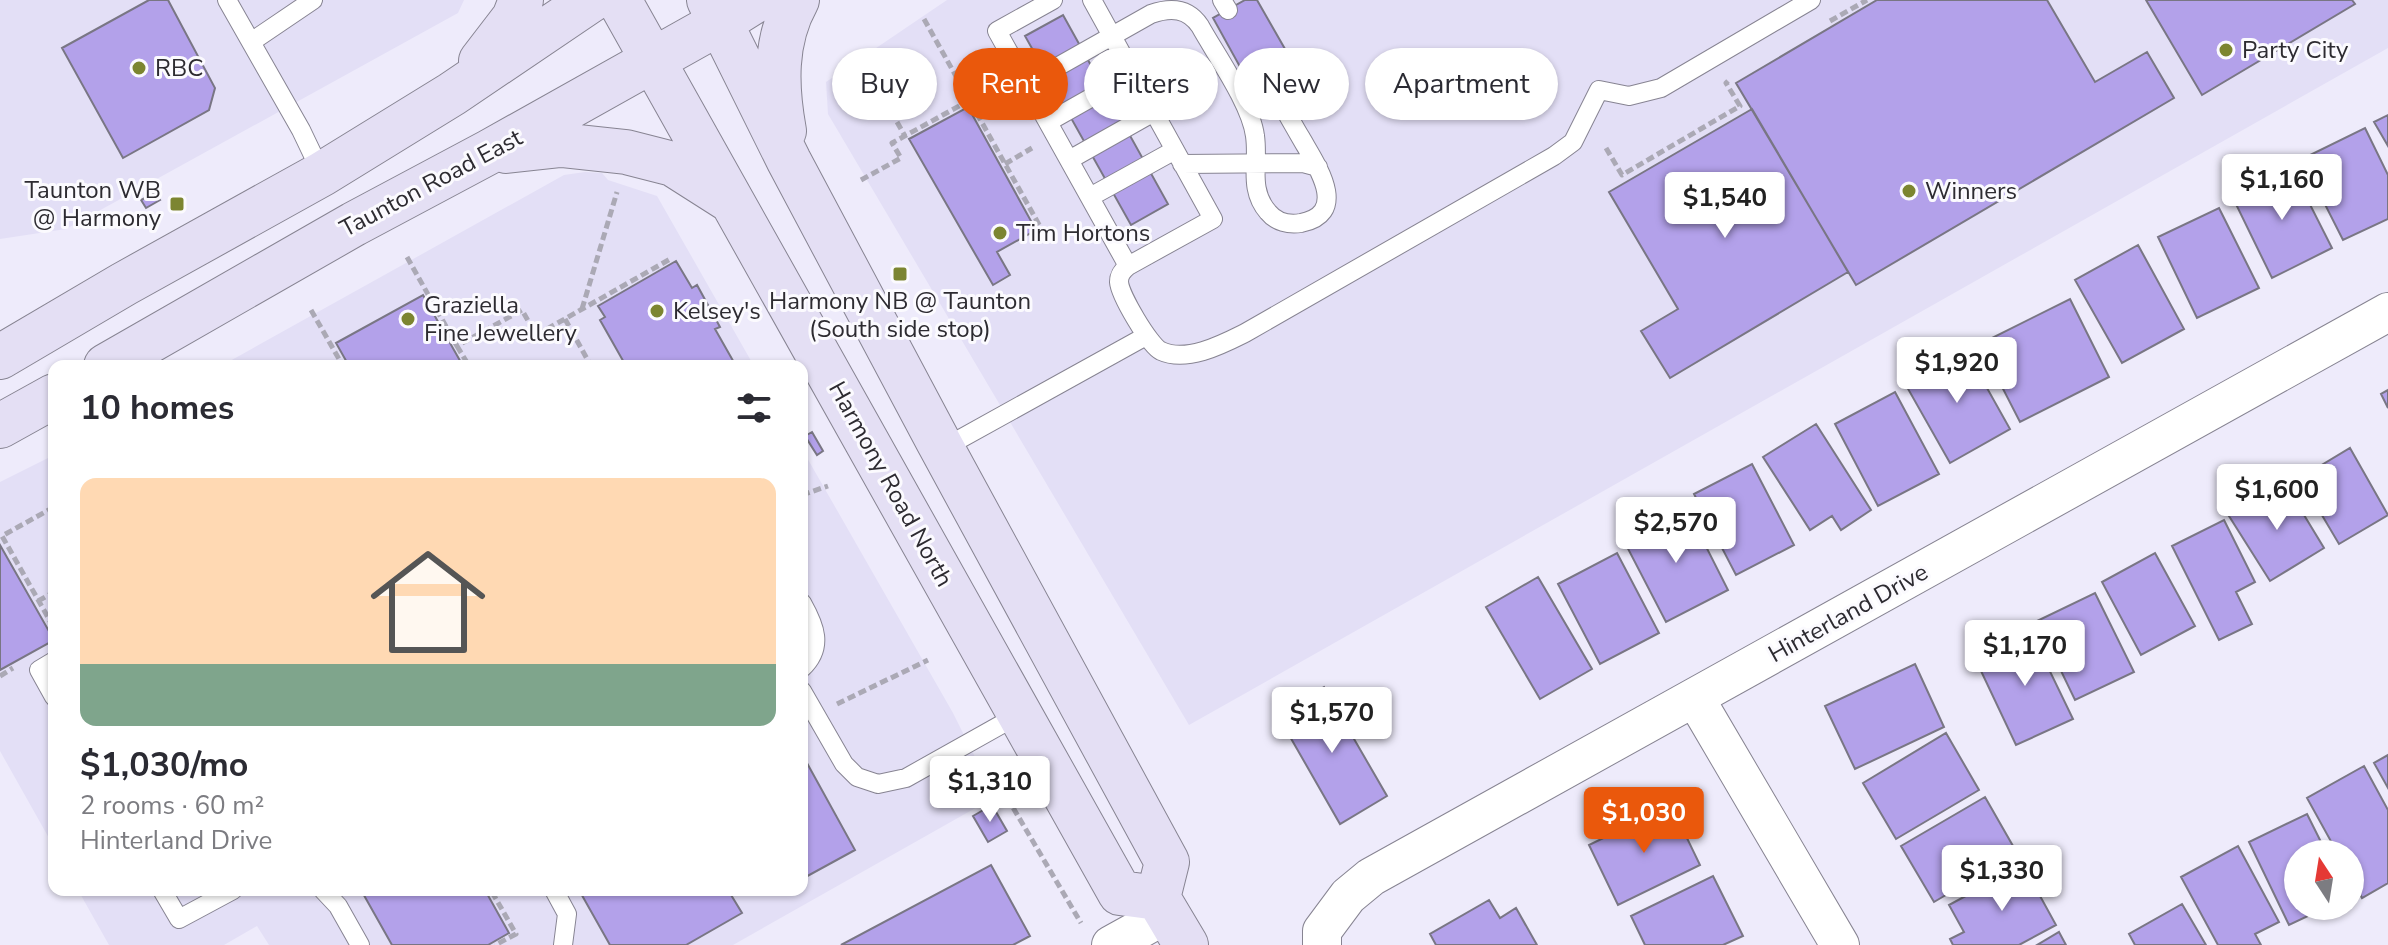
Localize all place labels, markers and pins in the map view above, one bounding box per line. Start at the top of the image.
place label: Party City [2242,34,2349,66]
marker: Party City [2217,41,2235,59]
place label: RBC [155,52,203,84]
marker: RBC [130,59,148,77]
pin: $1,160 [2217,154,2347,222]
pin: $1,540 [1660,172,1790,240]
place label: Taunton WB @ Harmony [24,174,162,234]
place label: Winners [1925,175,2017,207]
marker: Winners [1900,182,1918,200]
marker: Taunton WB @ Harmony [168,195,186,213]
place label: Tim Hortons [1016,217,1150,249]
marker: Tim Hortons [991,224,1009,242]
marker: Harmony NB @ Taunton (South side stop) [891,265,909,283]
place label: Harmony NB @ Taunton (South side stop) [769,285,1031,345]
place label: Graziella Fine Jewellery [424,289,578,349]
place label: Kelsey's [673,295,761,327]
marker: Kelsey's [648,302,666,320]
marker: Graziella Fine Jewellery [399,310,417,328]
pin: $1,920 [1892,337,2022,405]
pin: $1,600 [2212,464,2342,532]
pin: $2,570 [1611,497,1741,565]
pin: $1,170 [1960,620,2090,688]
pin: $1,570 [1267,687,1397,755]
pin: $1,310 [925,756,1055,824]
pin: $1,030 [1579,787,1709,855]
pin: $1,330 [1937,845,2067,913]

